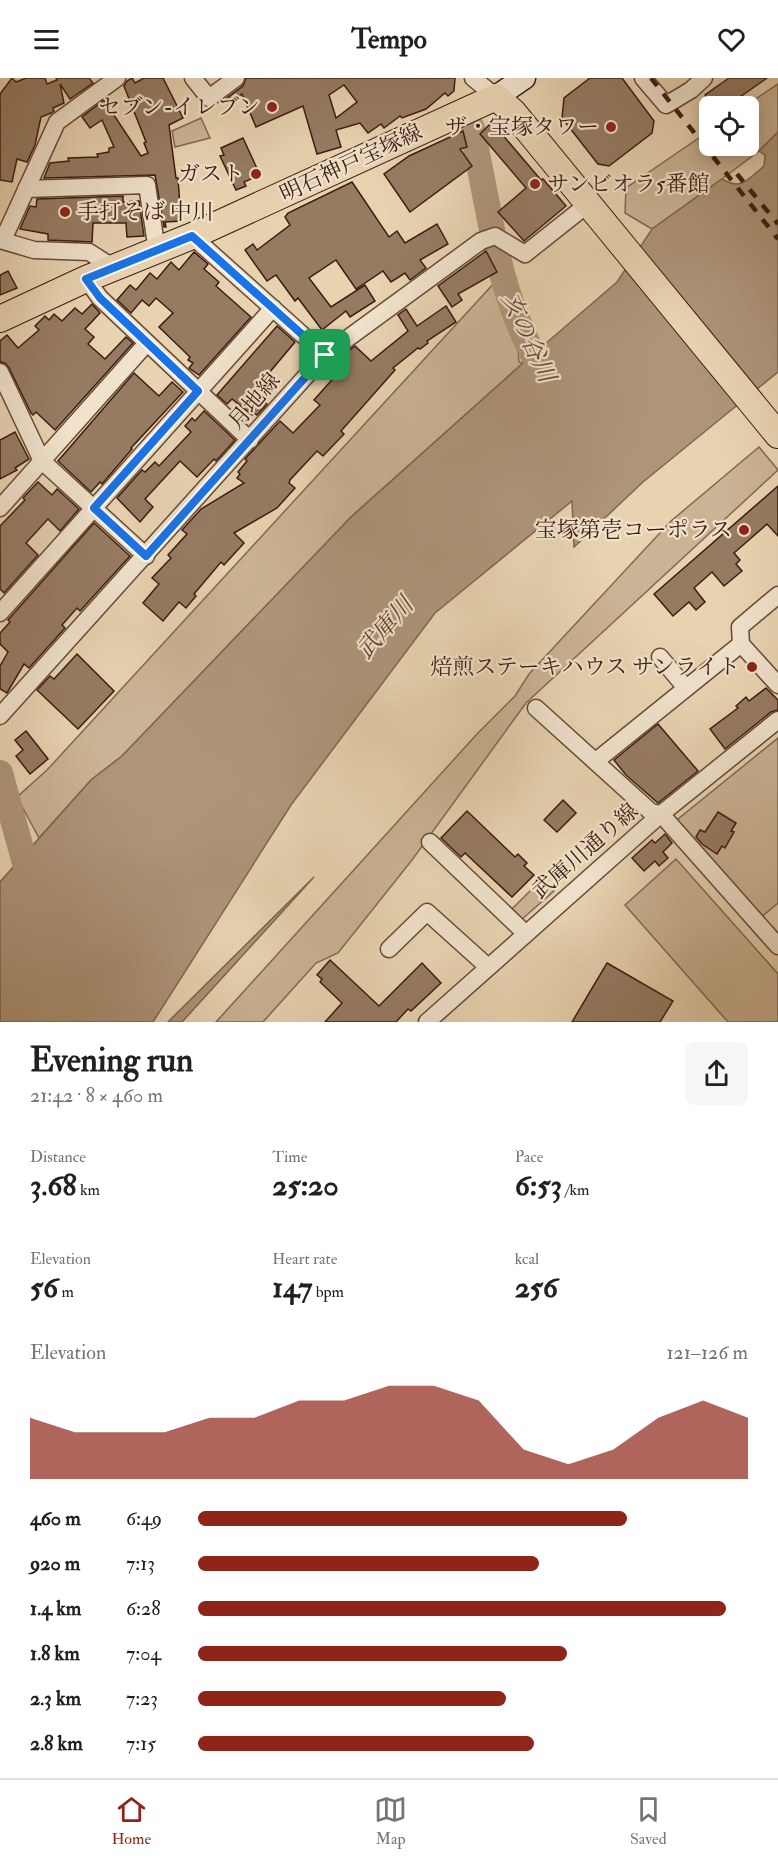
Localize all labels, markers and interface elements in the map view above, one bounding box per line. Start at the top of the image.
icon: menu [30,23,63,56]
text: Tempo [351,23,427,56]
icon: heart [715,23,748,56]
place label: セブン-イレブン [98,93,260,121]
map controls [699,96,759,156]
button: locate [699,96,759,156]
marker: セブン-イレブン [265,100,279,114]
place label: ザ・宝塚タワー [445,113,599,141]
street label: 明石神戸宝塚線 [275,118,427,208]
marker: ザ・宝塚タワー [604,120,618,134]
place label: ガスト [178,160,244,188]
marker: ガスト [249,167,263,181]
place label: サンビオラ5番館 [547,170,710,198]
marker: サンビオラ5番館 [528,177,542,191]
place label: 手打そば 中川 [77,198,214,226]
marker: 手打そば 中川 [58,205,72,219]
water label: 亥の谷川 [494,287,564,390]
pin [299,329,350,380]
icon: arrive [308,338,341,371]
street label: 月地線 [222,367,286,435]
place label: 宝塚第壱コーポラス [535,516,732,544]
marker: 宝塚第壱コーポラス [737,523,751,537]
water label: 武庫川 [350,588,422,665]
place label: 焙煎ステーキハウス サンライト [430,653,740,681]
marker: 焙煎ステーキハウス サンライト [745,660,759,674]
street label: 武庫川通り線 [526,797,644,905]
text: Evening run [30,1040,193,1081]
button: share [685,1042,748,1105]
text: 21:42 · 8 × 460 m [30,1083,163,1108]
text: Distance [30,1147,86,1167]
text: Time [272,1147,307,1167]
text: Pace [515,1147,543,1167]
text: 3.68 [30,1167,77,1204]
text: 25:20 [272,1167,339,1204]
text: 6:53 [515,1167,562,1204]
text: km [77,1180,100,1200]
text: /km [562,1180,589,1200]
text: Elevation [30,1249,91,1269]
text: Heart rate [272,1249,337,1269]
text: kcal [515,1249,539,1269]
text: 56 [30,1269,58,1306]
text: 147 [272,1269,312,1306]
text: 256 [515,1269,558,1306]
text: m [58,1282,74,1302]
text: bpm [312,1282,344,1302]
text: Elevation [30,1340,106,1365]
text: 121–126 m [666,1340,748,1365]
text: 460 m [30,1506,81,1531]
text: 6:49 [126,1506,162,1531]
text: 920 m [30,1551,80,1576]
text: 7:13 [126,1551,155,1576]
text: 1.4 km [30,1596,81,1621]
text: 6:28 [126,1596,161,1621]
text: 1.8 km [30,1641,80,1666]
text: 7:04 [126,1641,161,1666]
text: 2.3 km [30,1686,81,1711]
text: 7:23 [126,1686,158,1711]
text: 2.8 km [30,1731,83,1756]
text: 7:15 [126,1731,156,1756]
tab: Home [111,1793,151,1849]
tab: Map [374,1793,407,1849]
tab: Saved [630,1793,667,1849]

